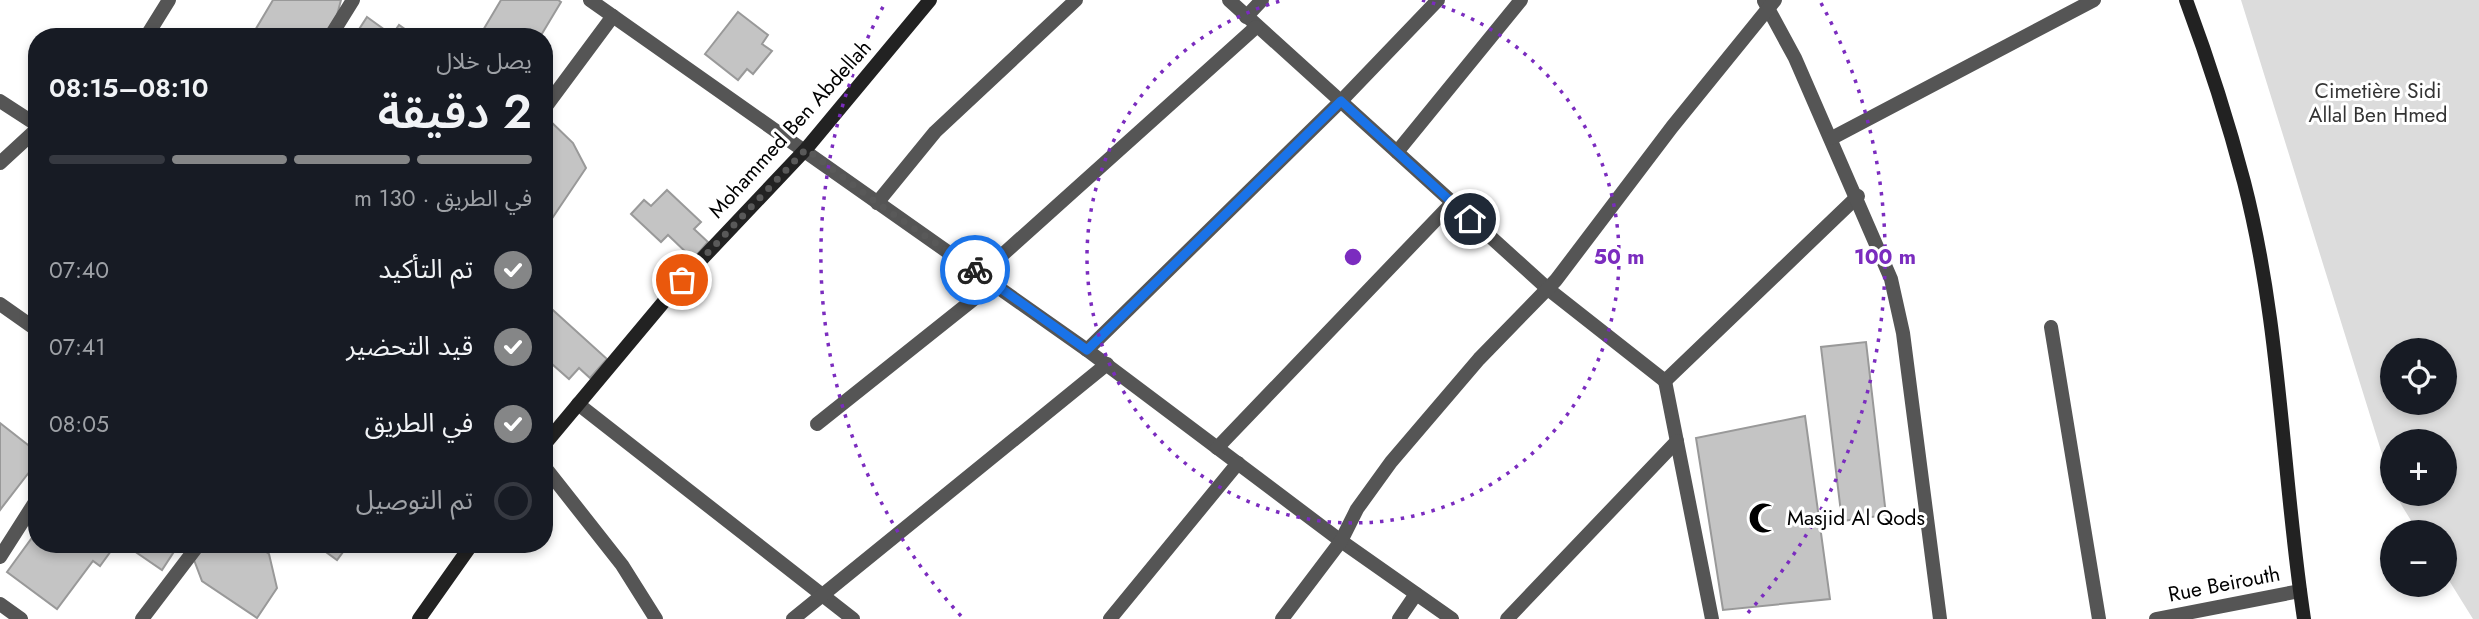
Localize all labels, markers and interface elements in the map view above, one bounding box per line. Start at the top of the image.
street label: Mohammed Ben Abdellah [702,33,878,225]
text: يصل خلال [436,44,532,78]
text: 08:10–08:15 [49,69,209,107]
park label: Cimetière Sidi Allal Ben Hmed [2309,76,2447,130]
text: 2 دقيقة [378,79,532,145]
text: في الطريق · 130 m [354,181,532,215]
pin [1440,189,1500,249]
icon: home [1451,200,1489,238]
courier [940,235,1010,305]
text: 50 m [1594,242,1644,272]
text: 100 m [1854,242,1916,272]
centre of rings [1341,245,1365,269]
text: تم التأكيد [378,250,473,288]
pin [652,250,712,310]
icon: check [494,251,532,289]
icon: bike [956,251,994,289]
text: 07:40 [49,253,109,287]
icon: bag [663,261,701,299]
text: قيد التحضير [346,327,473,365]
icon: check [494,328,532,366]
text: 07:41 [49,330,106,364]
map controls [2380,338,2457,597]
button: locate [2380,338,2457,415]
text: في الطريق [365,404,473,442]
icon: check [494,405,532,443]
text: 08:05 [49,407,109,441]
button: + [2380,429,2457,506]
text: تم التوصيل [356,481,473,519]
mosque icon: Masjid Al Qods [1747,501,1781,535]
place label: Masjid Al Qods [1787,503,1925,533]
button: − [2380,520,2457,597]
street label: Rue Beirouth [2166,558,2282,610]

